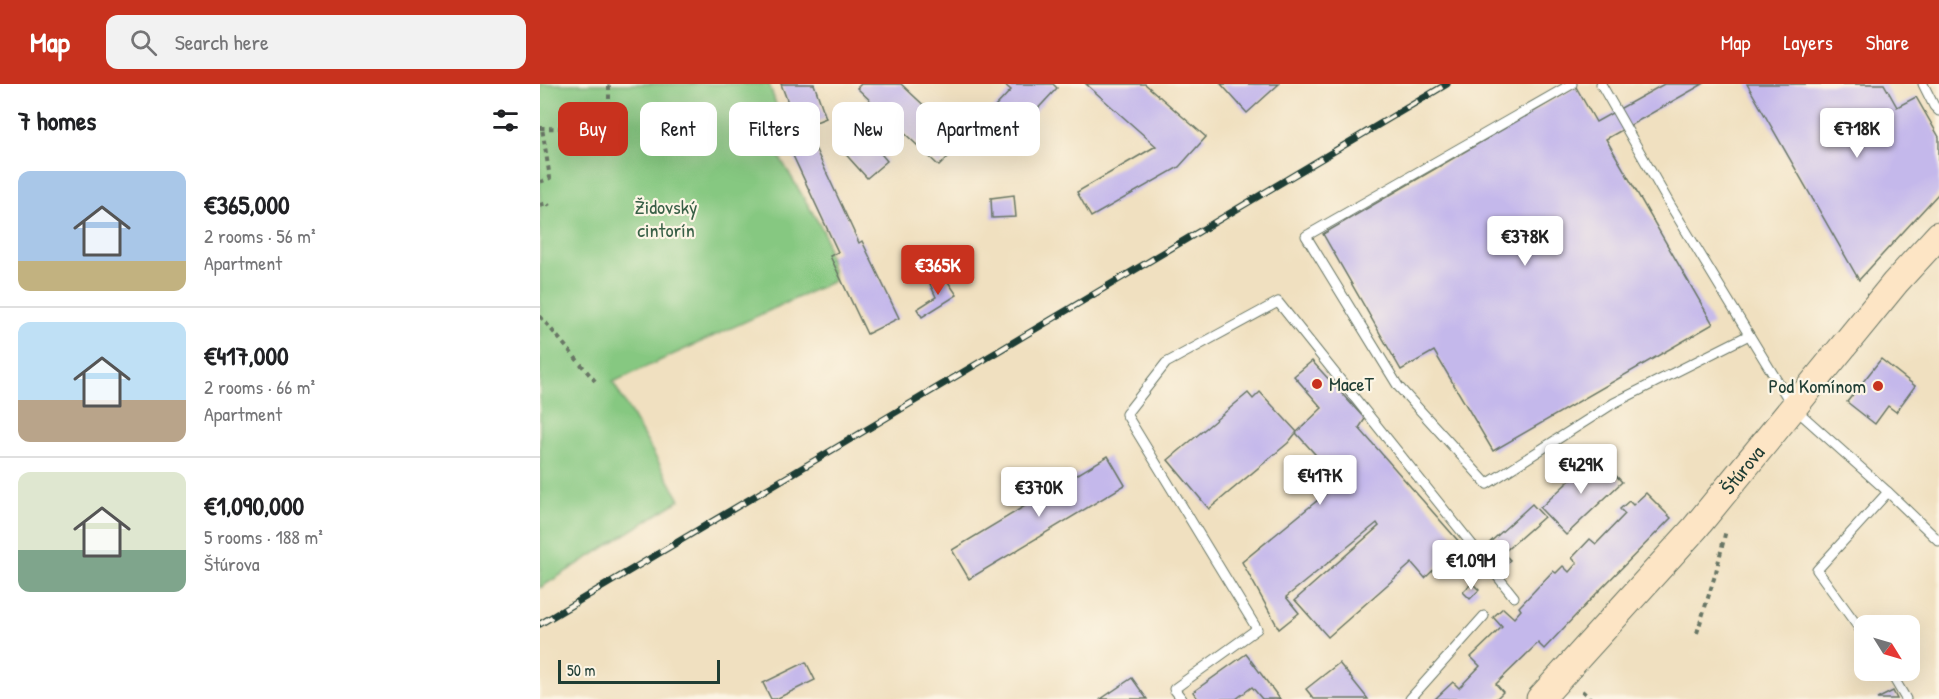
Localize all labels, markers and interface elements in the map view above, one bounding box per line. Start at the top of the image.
search box [106,15,526,69]
text: Map [30,23,70,61]
icon: search [127,26,160,59]
text: Search here [175,27,269,57]
text: Map [1721,28,1750,57]
text: Layers [1783,28,1833,57]
text: Share [1866,28,1909,57]
chip: Buy [558,102,628,156]
chip: Rent [640,102,717,156]
chip: Filters [729,102,820,156]
chip: New [832,102,904,156]
chip: Apartment [916,102,1040,156]
text: 7 homes [18,103,96,138]
icon: filters [489,104,522,137]
pin: €718K [1815,108,1899,159]
text: €718K [1834,114,1880,141]
text: €365,000 [204,187,290,222]
park label: Židovský cintorín [635,193,697,243]
icon: home [66,195,138,267]
pin: €378K [1483,216,1567,267]
text: 2 rooms · 56 m² [204,222,316,249]
text: €378K [1501,222,1549,249]
pin: €365K [896,245,980,296]
text: Apartment [204,249,282,276]
text: €365K [915,251,961,278]
text: €417,000 [204,338,289,373]
icon: home [66,346,138,418]
place label: MaceT [1329,370,1374,397]
place label: Pod Komínom [1769,372,1866,399]
text: 2 rooms · 66 m² [204,373,315,400]
marker: MaceT [1310,377,1324,391]
marker: Pod Komínom [1871,379,1885,393]
text: Apartment [204,400,282,427]
street label: Štúrova [1714,439,1770,500]
pin: €429K [1539,444,1623,495]
text: €429K [1559,450,1603,477]
pin: €417K [1278,455,1362,506]
text: €417K [1298,461,1342,488]
pin: €370K [997,467,1081,518]
text: €370K [1015,473,1063,500]
text: €1,090,000 [204,488,304,523]
icon: home [66,496,138,568]
text: 5 rooms · 188 m² [204,523,323,550]
pin: €1.09M [1422,540,1520,591]
text: €1.09M [1446,546,1496,573]
text: Štúrova [204,550,260,577]
north arrow [1854,615,1920,681]
map controls [1854,615,1920,681]
scale bar [558,657,720,684]
text: 50 m [567,659,596,681]

